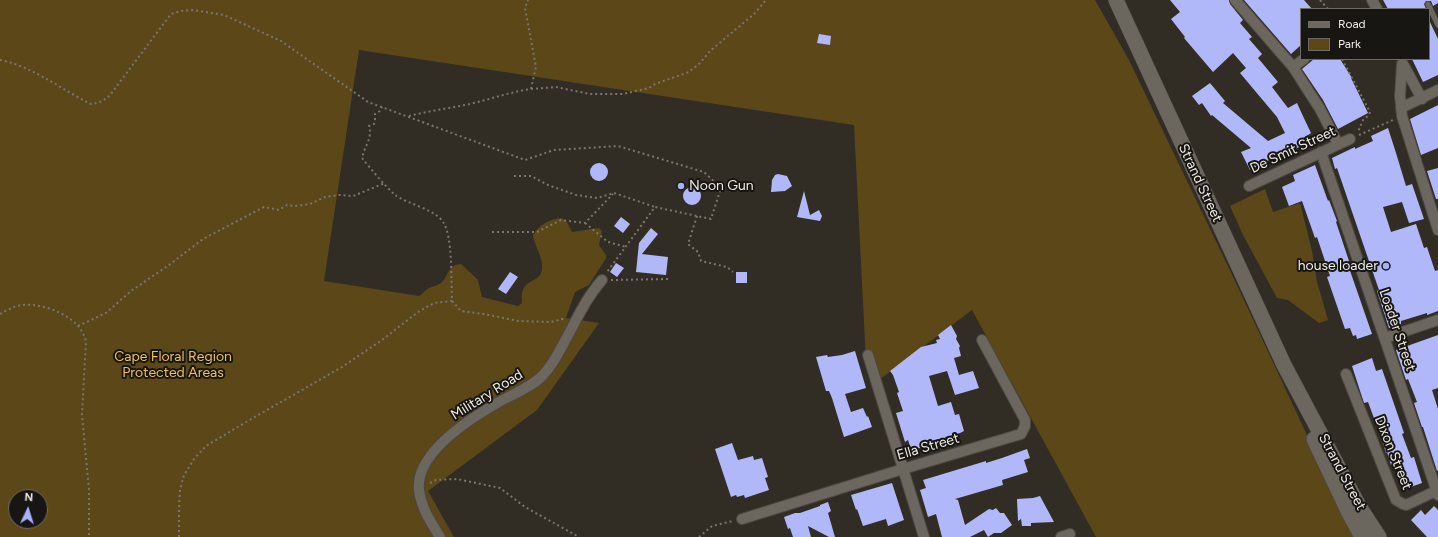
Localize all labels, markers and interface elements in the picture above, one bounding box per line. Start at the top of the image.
legend [1300,8,1430,60]
text: Road [1338,17,1366,31]
text: Park [1338,37,1361,51]
street label: De Smit Street [1248,123,1338,177]
street label: Strand Street [1175,141,1225,225]
place label: Noon Gun [689,178,754,194]
marker: Noon Gun [676,181,686,191]
place label: house loader [1298,258,1378,274]
marker: house loader [1381,261,1391,271]
street label: Loader Street [1375,287,1419,373]
park label: Cape Floral Region Protected Areas [114,349,232,382]
street label: Military Road [448,366,526,424]
street label: Dixon Street [1371,414,1415,492]
street label: Ella Street [895,430,961,464]
street label: Strand Street [1315,431,1369,513]
north arrow [8,489,48,529]
text: N [24,491,33,504]

